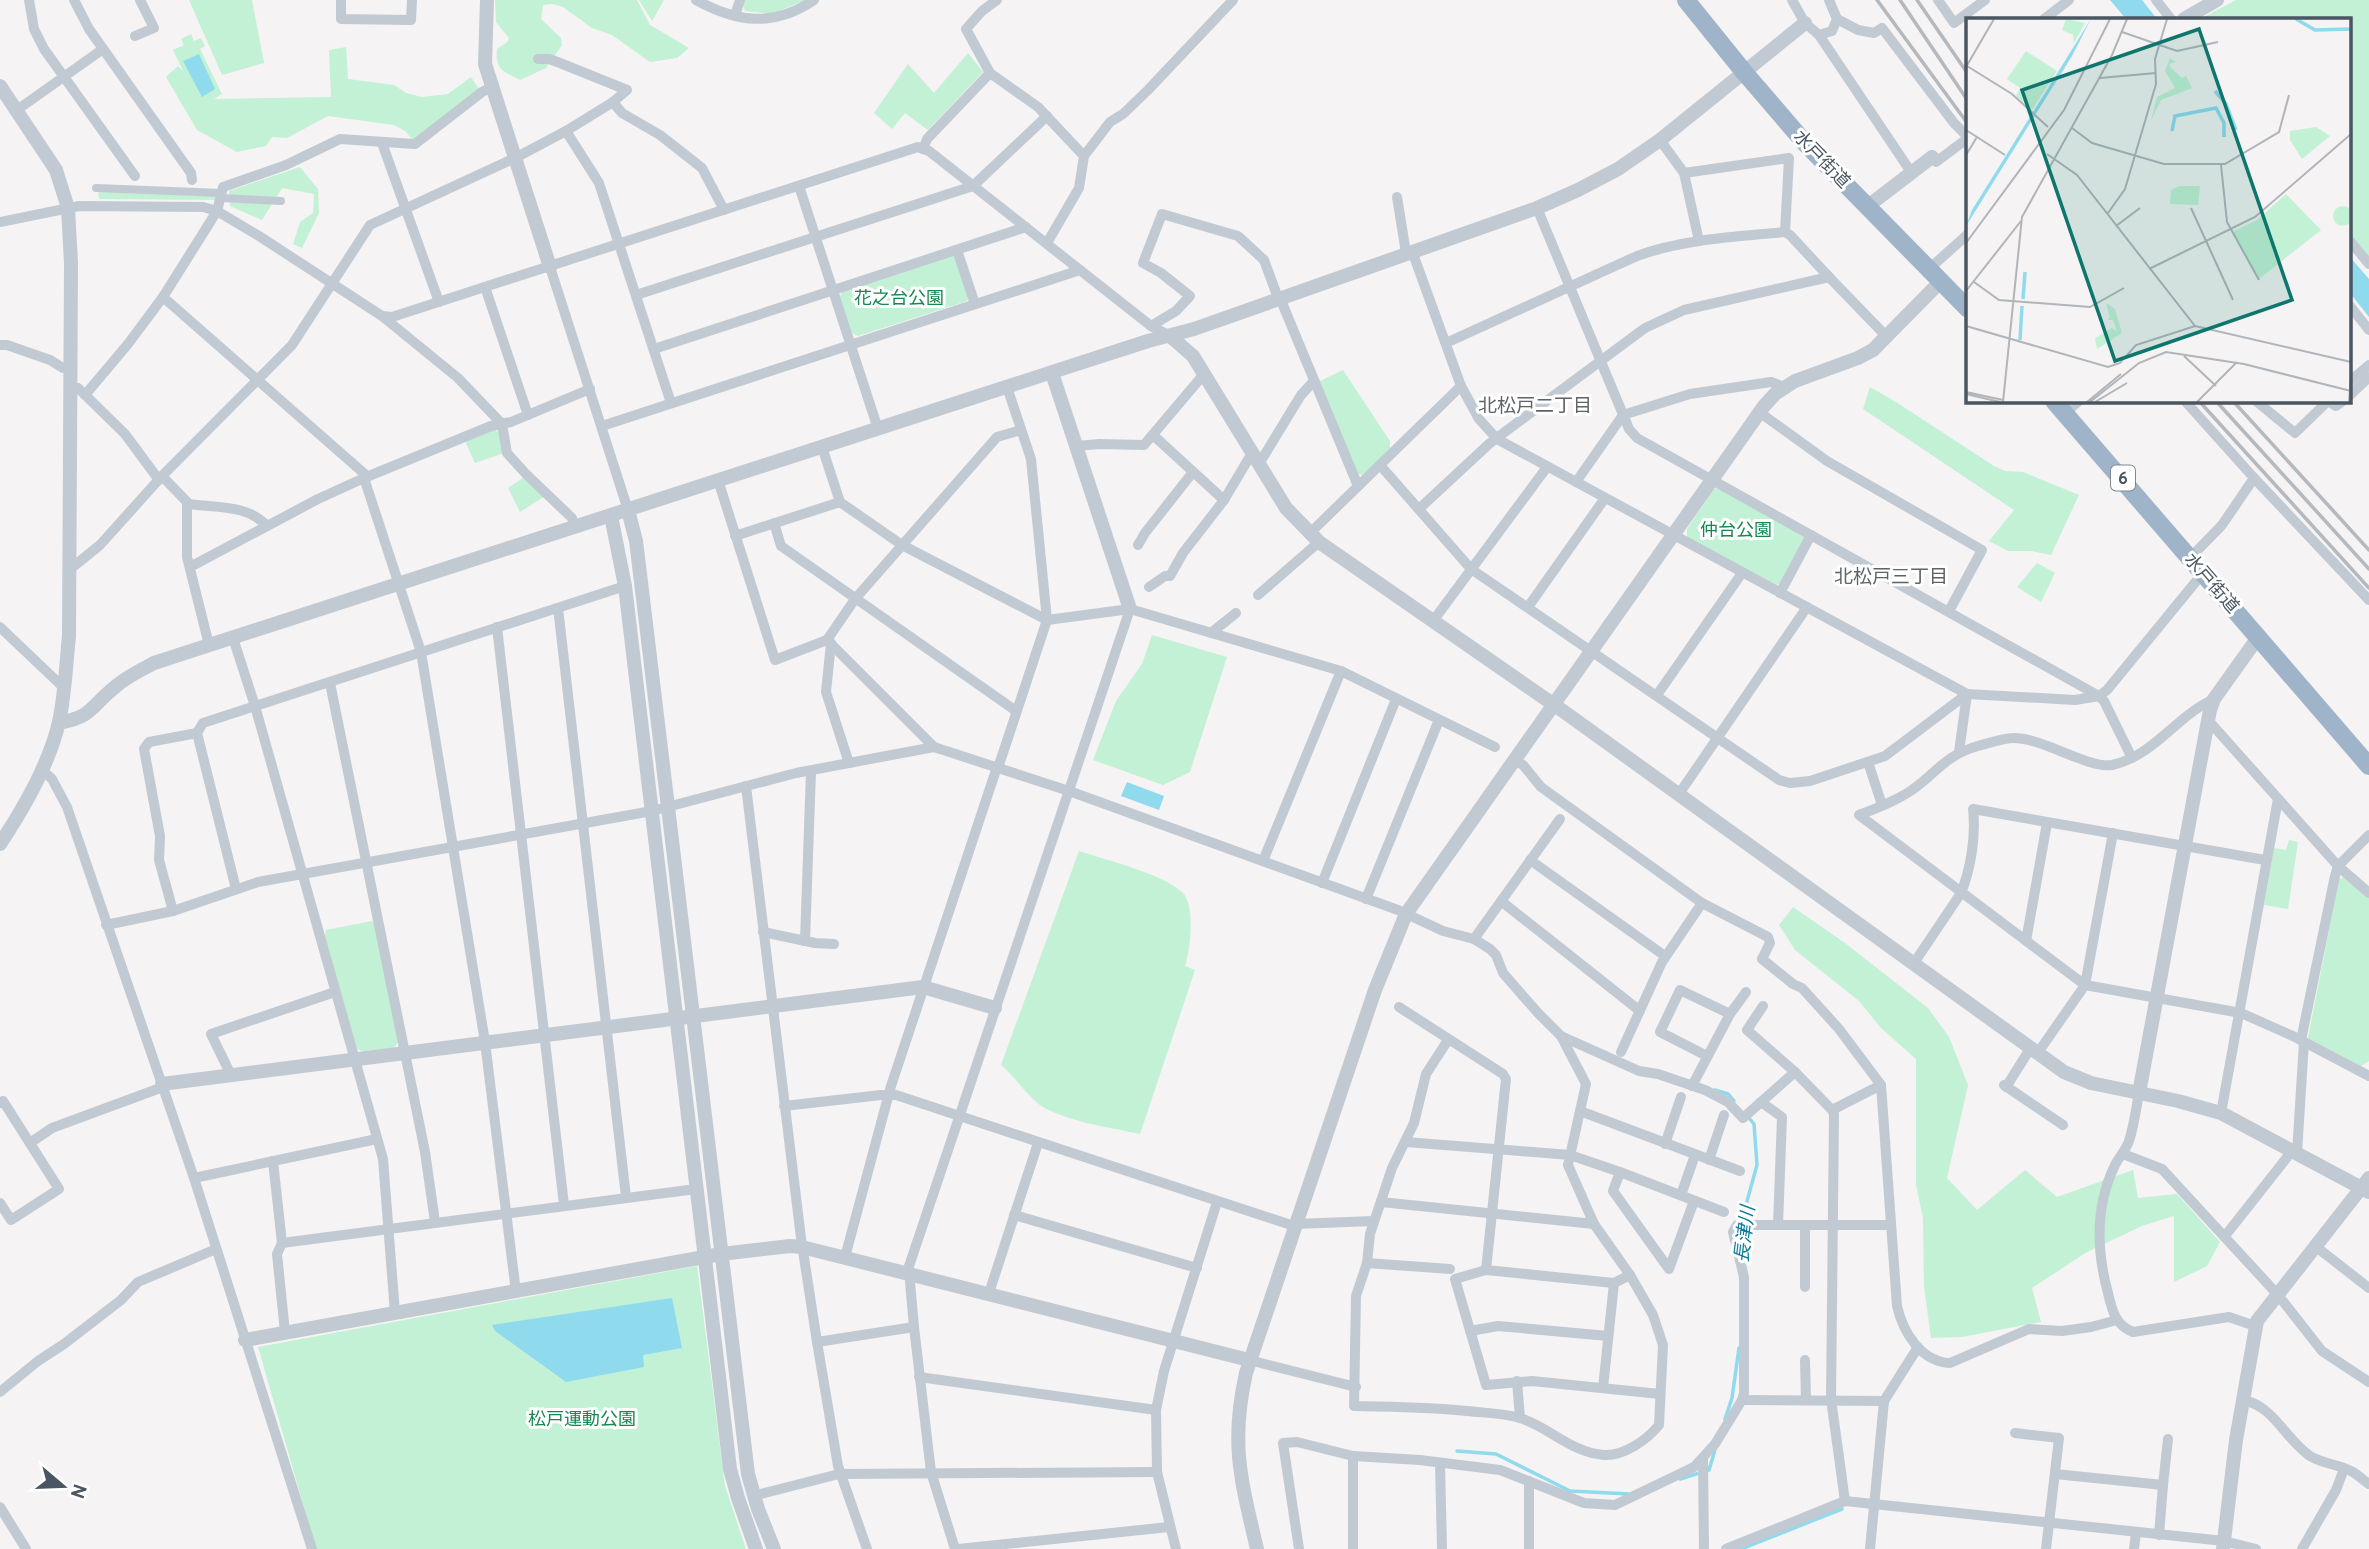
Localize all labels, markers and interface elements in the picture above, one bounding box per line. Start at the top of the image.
inset map [1966,18,2352,402]
street label: 水戸街道 [1788,126,1854,194]
park label: 花之台公園 [854,288,944,311]
district label: 北松戸二丁目 [1478,395,1592,419]
road number: 6 [2111,466,2135,491]
park label: 仲台公園 [1700,520,1772,543]
street label: 水戸街道 [2179,549,2243,619]
district label: 北松戸三丁目 [1834,566,1948,590]
water label: 長津川 [1731,1203,1762,1264]
park label: 松戸運動公園 [528,1409,636,1432]
north arrow [28,1451,98,1521]
text: N [64,1481,91,1501]

